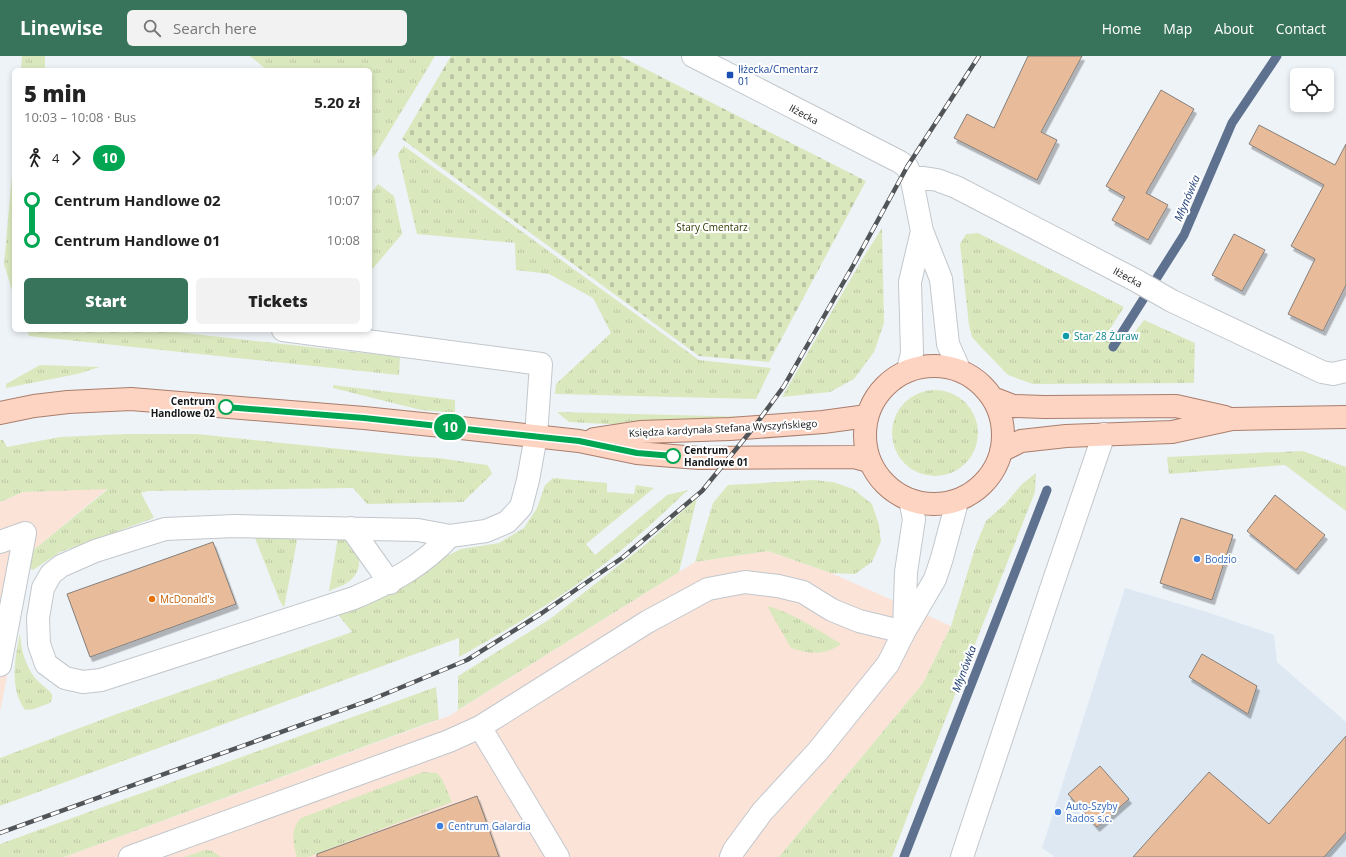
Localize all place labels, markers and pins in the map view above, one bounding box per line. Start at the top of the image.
place label: Iłżecka/Cmentarz 01 [738,62,818,88]
marker: Iłżecka/Cmentarz 01 [725,70,735,80]
place label: Star 28 Żuraw [1074,329,1139,343]
marker: Star 28 Żuraw [1061,331,1071,341]
place label: Centrum Handlowe 02 [151,394,215,420]
marker: Centrum Handlowe 02 [218,399,234,415]
place label: Centrum Handlowe 01 [684,443,748,469]
marker: Centrum Handlowe 01 [665,448,681,464]
place label: Bodzio [1205,552,1237,566]
marker: Bodzio [1192,554,1202,564]
place label: McDonald's [160,592,215,606]
marker: McDonald's [147,594,157,604]
place label: Auto-Szyby Rados s.c. [1066,799,1119,825]
marker: Auto-Szyby Rados s.c. [1053,807,1063,817]
place label: Centrum Galardia [448,819,531,833]
marker: Centrum Galardia [435,821,445,831]

